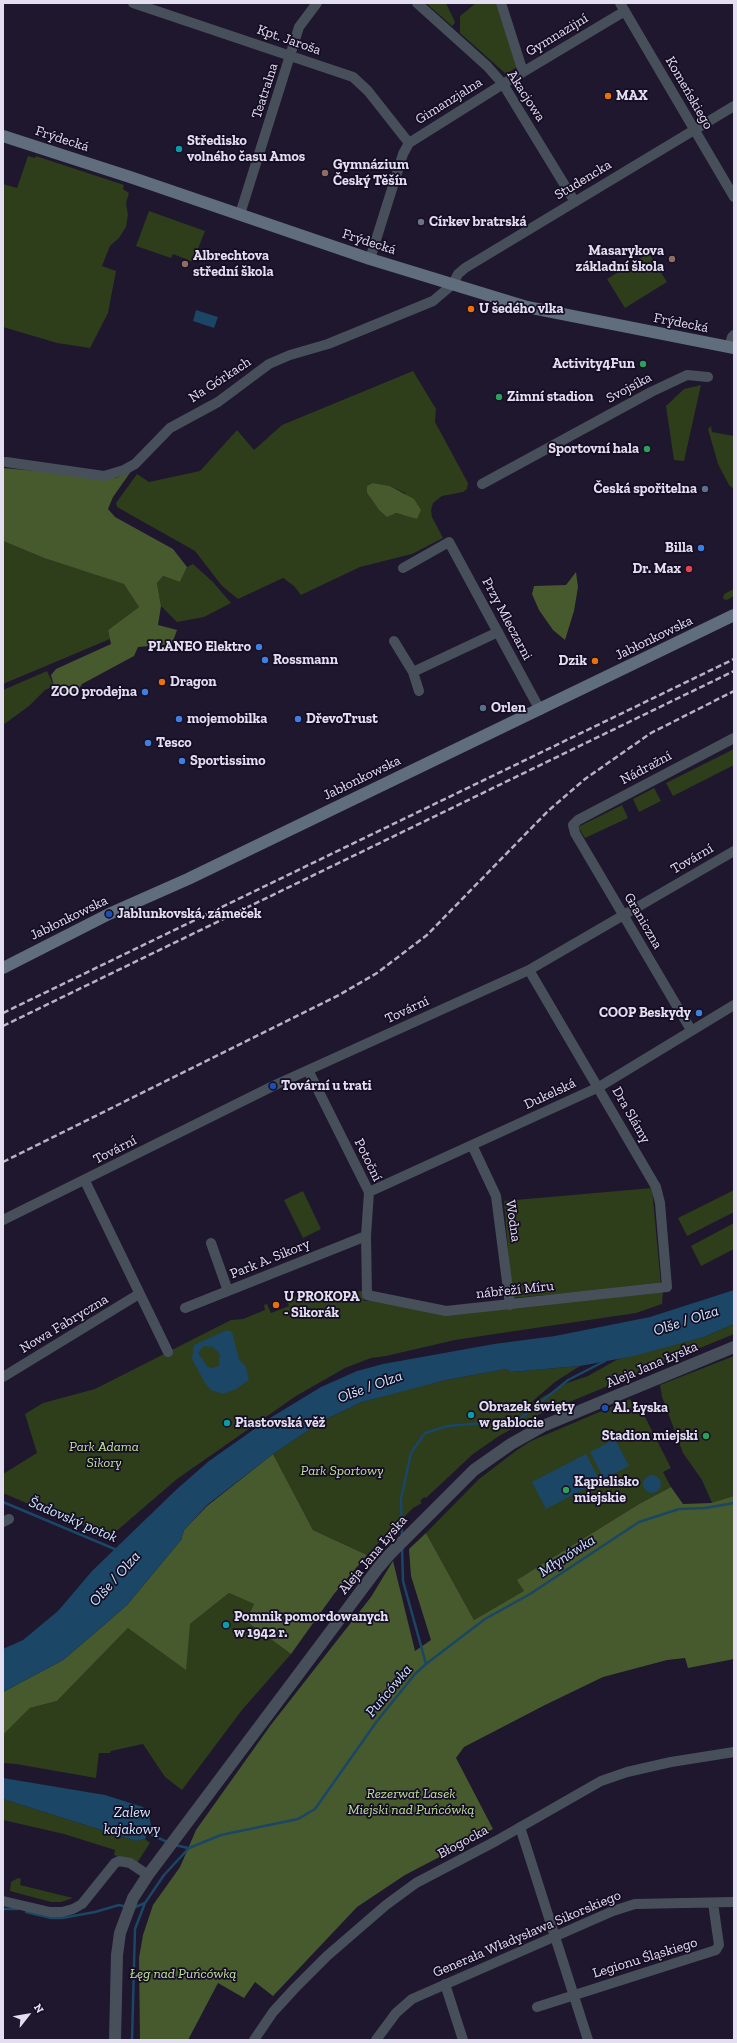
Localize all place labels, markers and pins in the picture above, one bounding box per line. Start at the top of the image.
place label: MAX [616,88,648,104]
marker: MAX [603,91,613,101]
place label: Středisko volného času Amos [187,133,305,166]
marker: Středisko volného času Amos [174,144,184,154]
place label: Gymnázium Český Těšín [333,157,409,190]
marker: Gymnázium Český Těšín [320,168,330,178]
place label: Církev bratrská [429,214,526,230]
marker: Církev bratrská [416,217,426,227]
place label: Masarykova základní škola [576,243,664,276]
place label: Albrechtova střední škola [193,248,274,280]
marker: Masarykova základní škola [667,254,677,264]
marker: Albrechtova střední škola [180,259,190,269]
place label: U šedého vlka [479,301,564,317]
marker: U šedého vlka [466,304,476,314]
place label: Activity4Fun [553,356,635,372]
marker: Activity4Fun [638,359,648,369]
place label: Zimní stadion [507,389,594,405]
marker: Zimní stadion [494,392,504,402]
place label: Sportovní hala [548,441,639,457]
marker: Sportovní hala [642,444,652,454]
place label: Česká spořitelna [594,481,697,497]
marker: Česká spořitelna [700,484,710,494]
place label: Billa [665,540,693,556]
marker: Billa [696,543,706,553]
place label: Dr. Max [633,561,681,577]
marker: Dr. Max [684,564,694,574]
place label: PLANEO Elektro [148,639,251,655]
marker: PLANEO Elektro [254,642,264,652]
place label: Rossmann [273,652,338,668]
place label: Dzik [559,653,587,669]
marker: Rossmann [260,655,270,665]
marker: Dzik [590,656,600,666]
place label: Dragon [170,674,217,690]
marker: Dragon [157,677,167,687]
place label: ZOO prodejna [51,684,137,700]
marker: ZOO prodejna [140,687,150,697]
place label: Orlen [491,700,526,716]
marker: Orlen [478,703,488,713]
place label: mojemobilka [187,711,267,727]
place label: DřevoTrust [306,711,378,727]
marker: mojemobilka [174,714,184,724]
marker: DřevoTrust [293,714,303,724]
place label: Tesco [156,735,192,751]
marker: Tesco [143,738,153,748]
place label: Sportissimo [190,753,266,769]
marker: Sportissimo [177,756,187,766]
place label: Jablunkovská, zámeček [117,906,262,922]
marker: Jablunkovská, zámeček [104,909,114,919]
place label: COOP Beskydy [599,1005,691,1021]
marker: COOP Beskydy [694,1008,704,1018]
place label: Tovární u trati [281,1078,372,1094]
marker: Tovární u trati [268,1081,278,1091]
place label: U PROKOPA - Sikorák [284,1289,360,1322]
marker: U PROKOPA - Sikorák [271,1300,281,1310]
place label: Obrazek święty w gablocie [479,1399,575,1432]
place label: Al. Łyska [613,1400,668,1416]
marker: Al. Łyska [600,1403,610,1413]
marker: Obrazek święty w gablocie [466,1410,476,1420]
place label: Piastovská věž [235,1415,325,1431]
marker: Piastovská věž [222,1418,232,1428]
place label: Stadion miejski [602,1428,698,1444]
marker: Stadion miejski [701,1431,711,1441]
place label: Kąpielisko miejskie [574,1474,639,1506]
marker: Kąpielisko miejskie [561,1485,571,1495]
place label: Pomnik pomordowanych w 1942 r. [234,1609,388,1642]
marker: Pomnik pomordowanych w 1942 r. [221,1620,231,1630]

